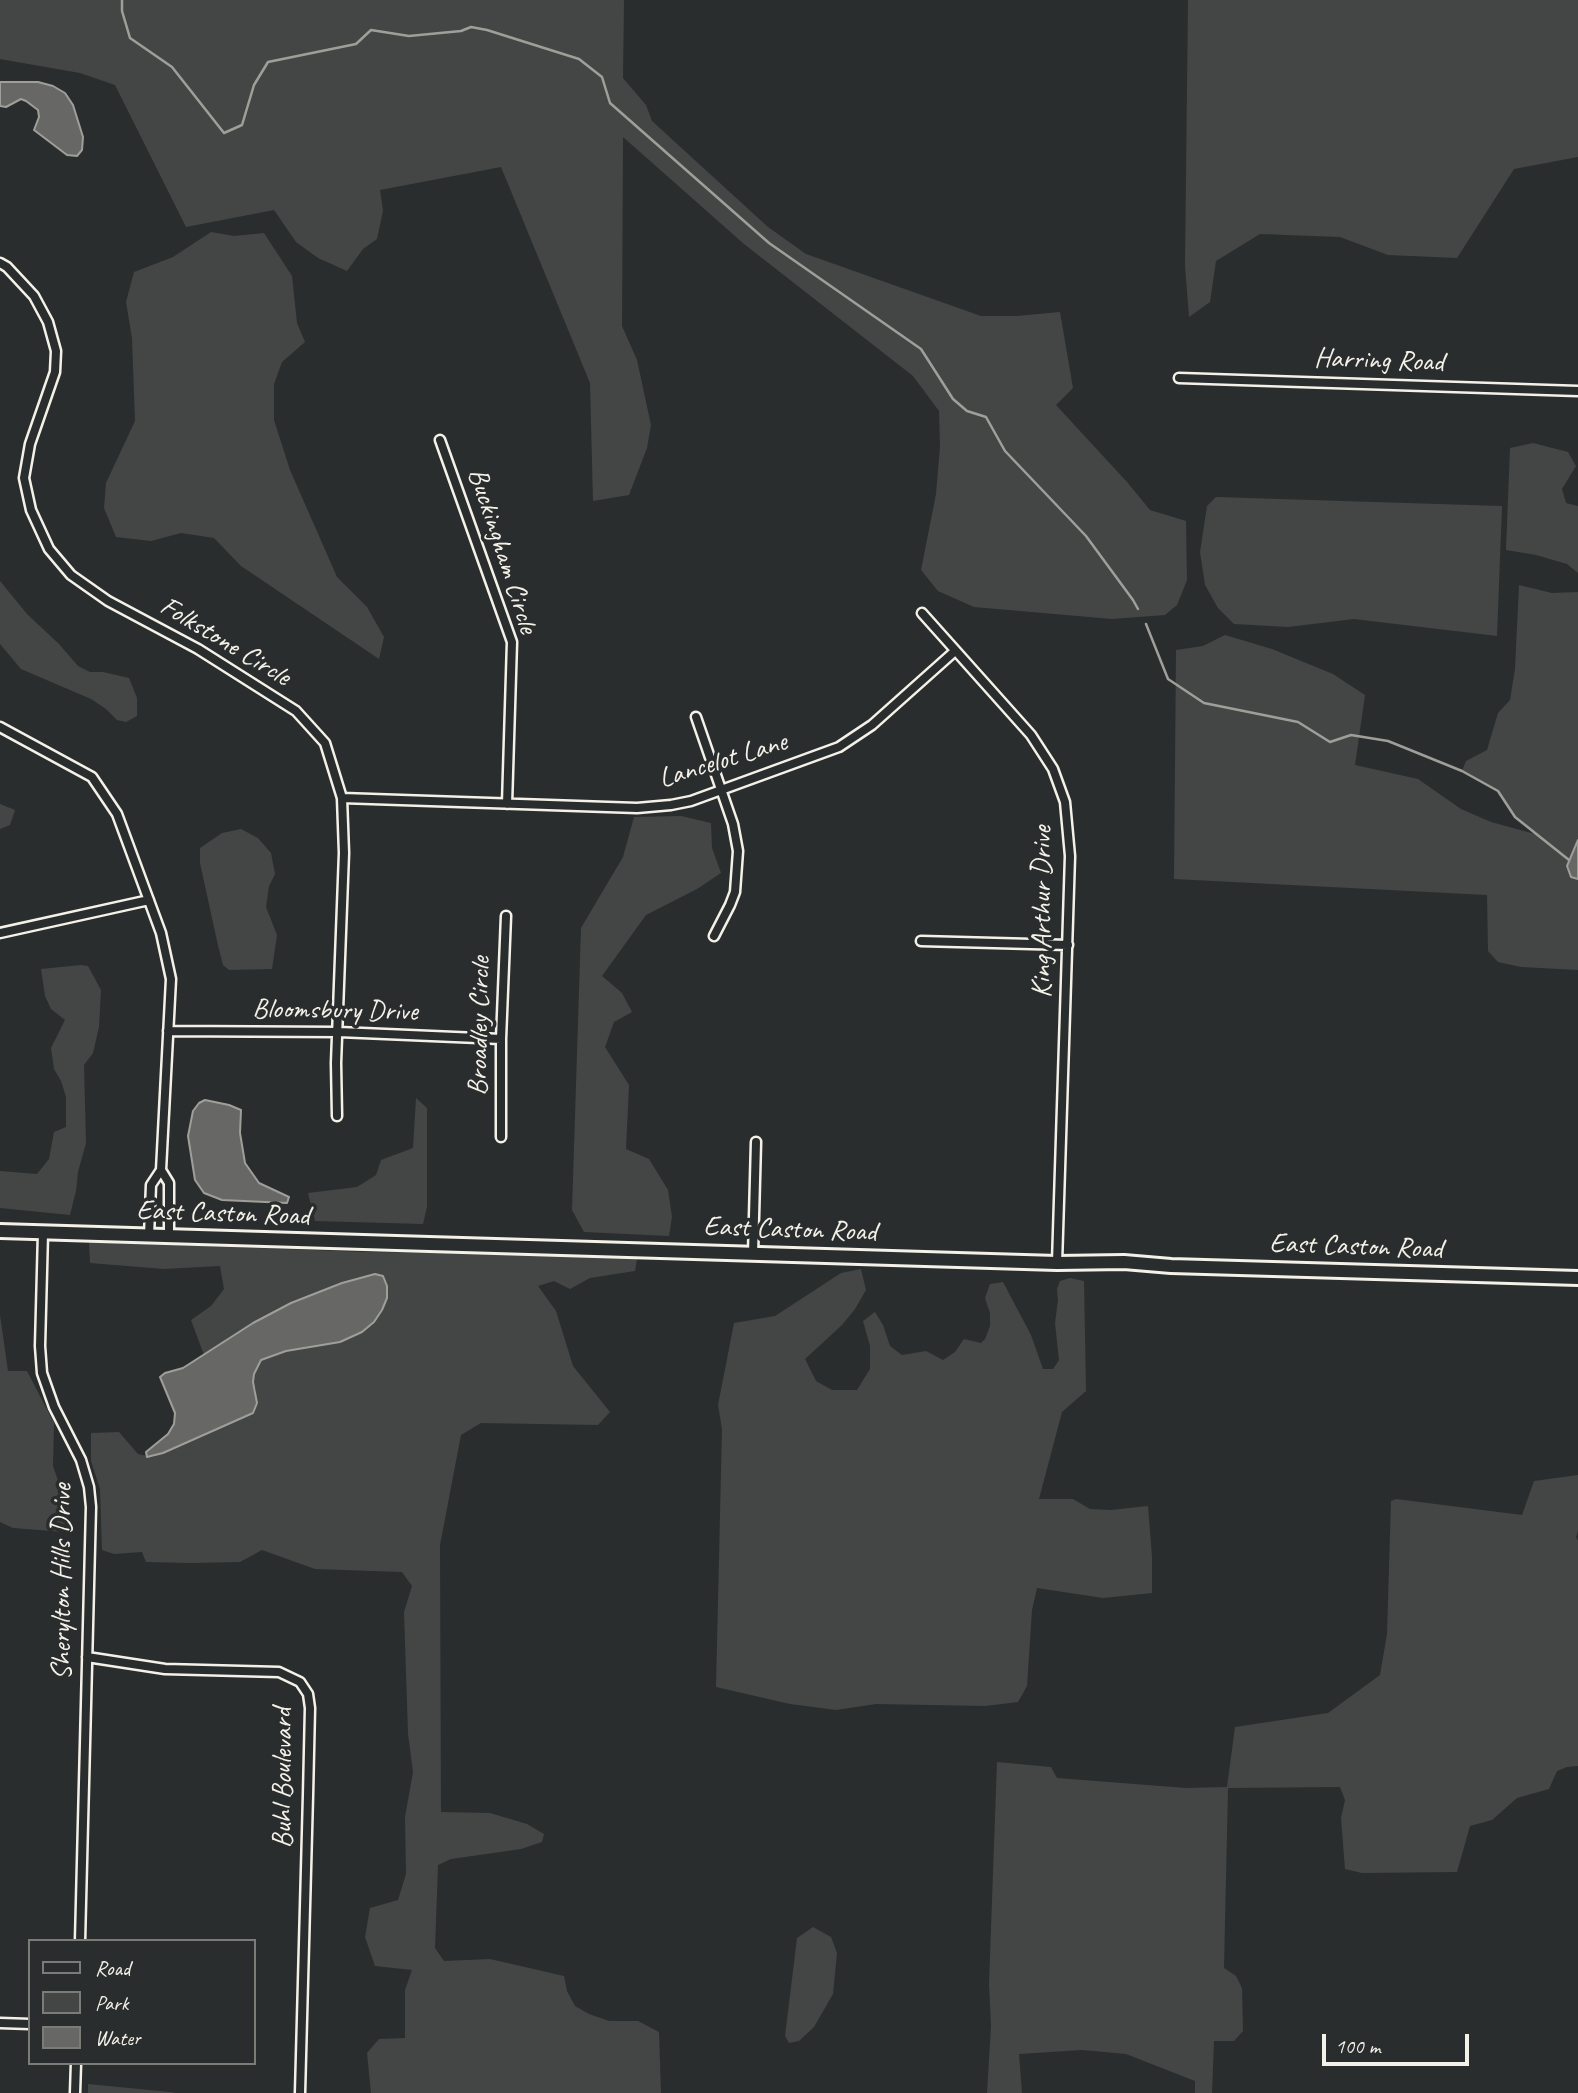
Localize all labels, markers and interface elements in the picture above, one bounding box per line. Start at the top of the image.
street label: Harring Road [1314,342,1444,380]
street label: Buckingham Circle [459,464,545,638]
street label: Folkstone Circle [154,590,296,694]
street label: Lancelot Lane [655,726,791,796]
street label: King Arthur Drive [1026,826,1060,998]
street label: Broadley Circle [462,956,498,1096]
street label: Bloomsbury Drive [252,993,418,1029]
street label: East Caston Road [136,1194,310,1234]
street label: East Caston Road [703,1210,877,1250]
street label: East Caston Road [1269,1227,1443,1267]
street label: Sherylton Hills Drive [46,1484,80,1680]
street label: Buhl Boulevard [267,1708,301,1848]
legend [28,1939,256,2065]
text: Road [95,1955,130,1981]
text: Park [95,1990,128,2016]
scale bar [1326,2020,1473,2064]
text: Water [95,2025,141,2051]
text: 100 m [1335,2033,1380,2059]

